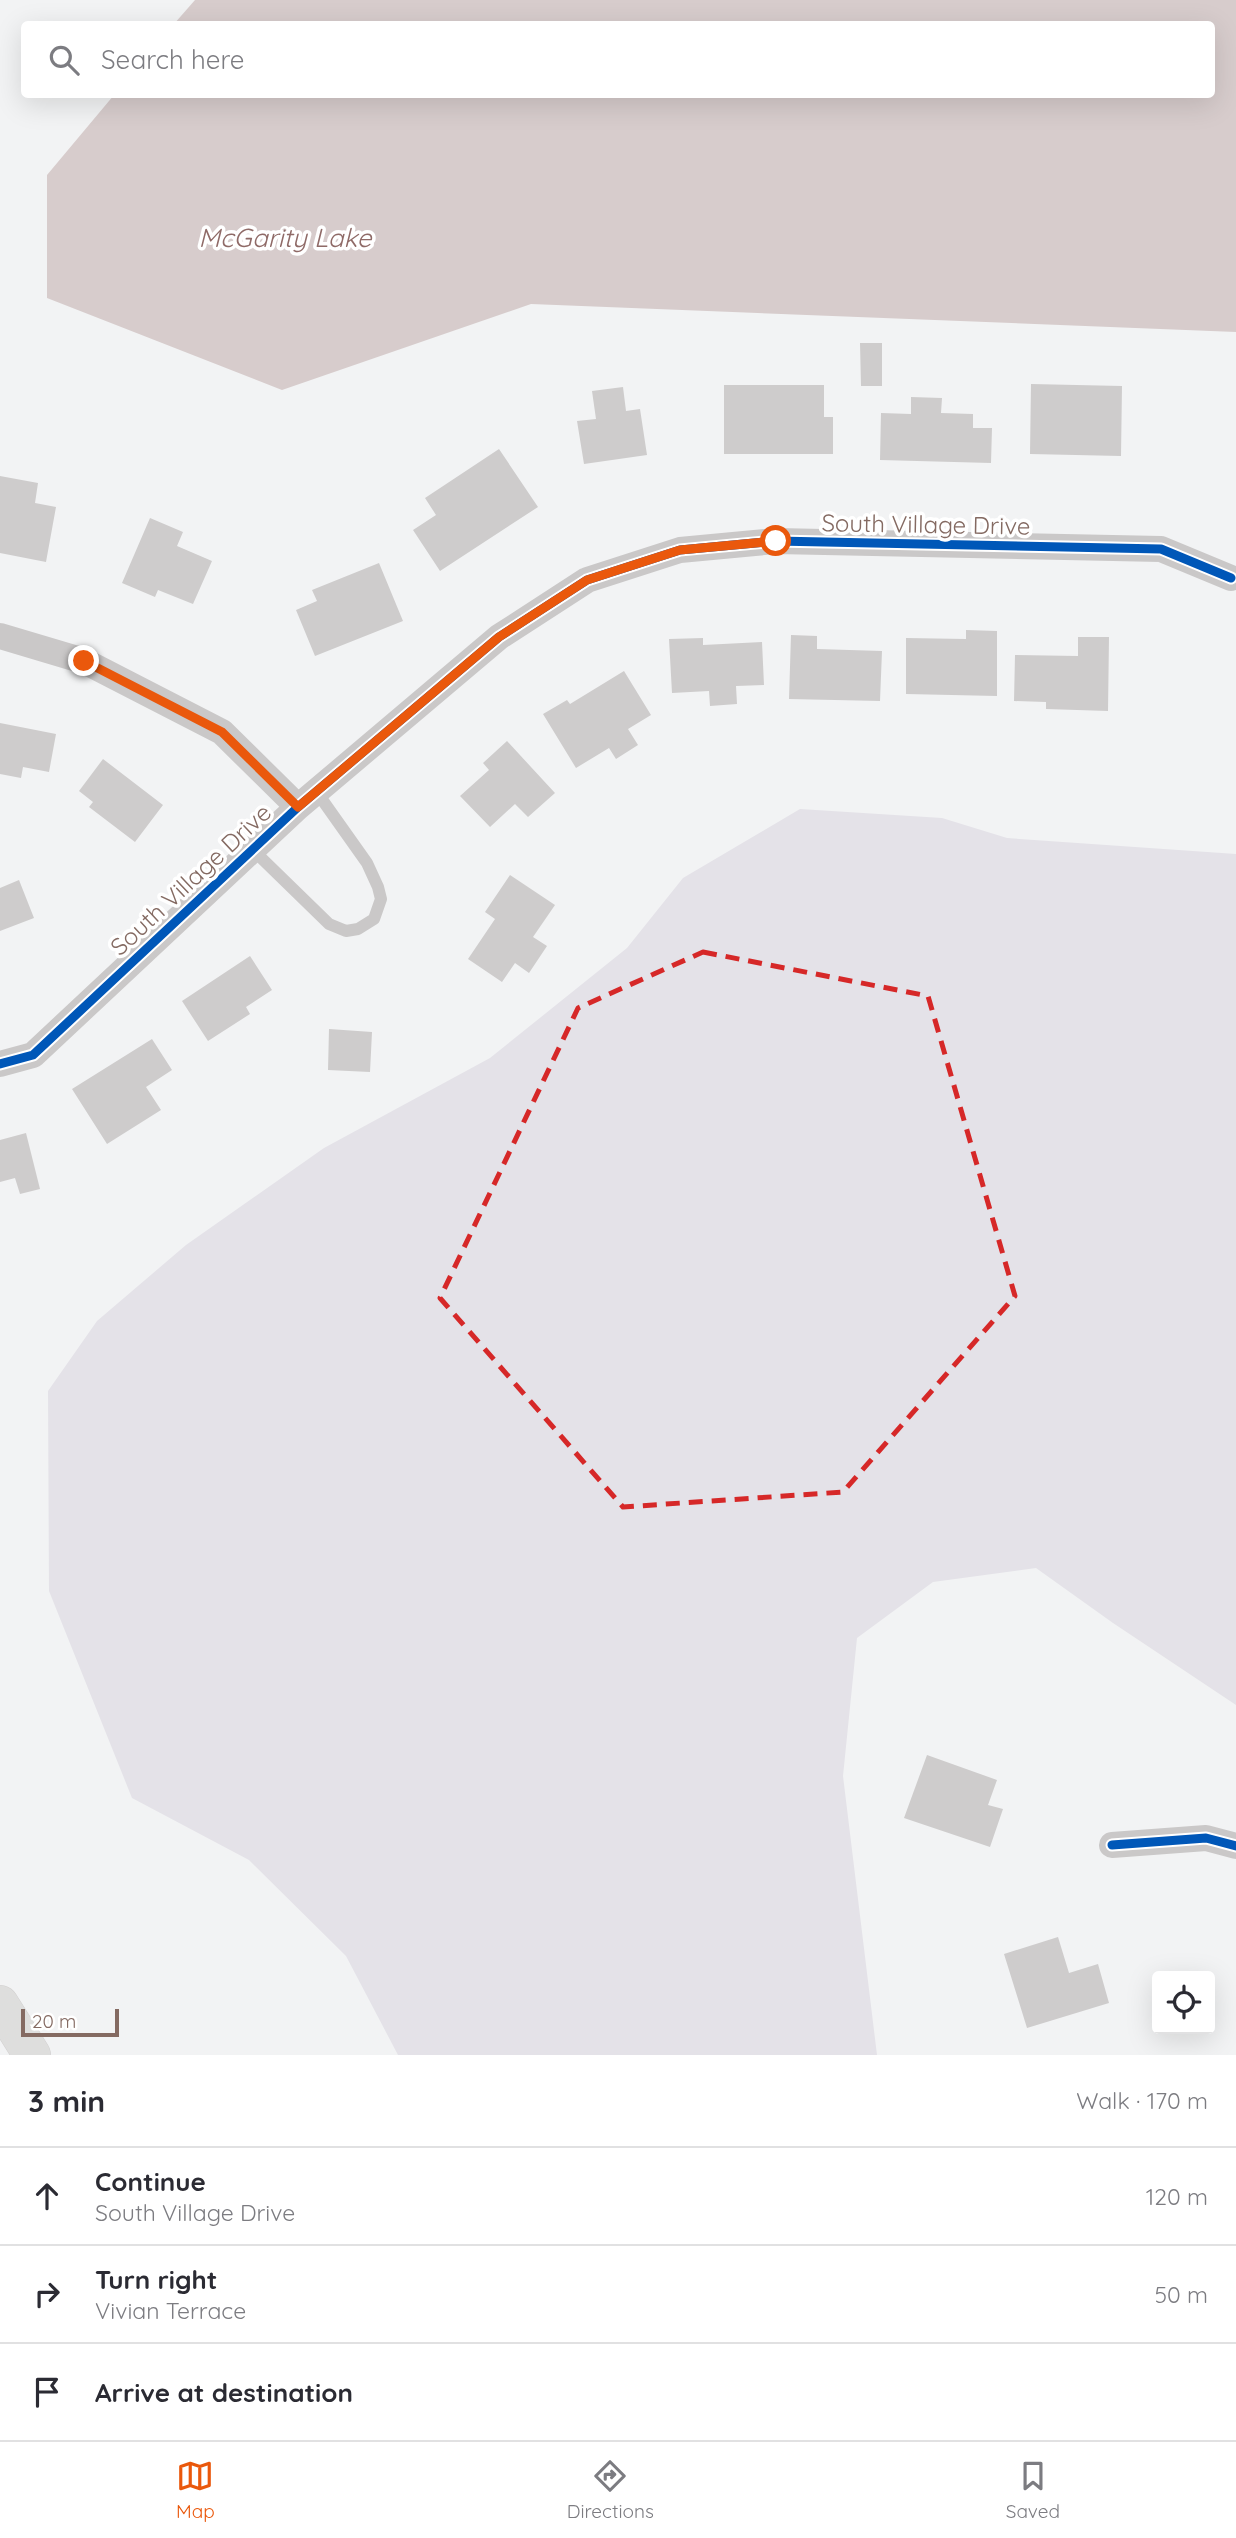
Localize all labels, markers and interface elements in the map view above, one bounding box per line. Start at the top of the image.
search box [21,21,1215,98]
icon: search [45,41,83,79]
text: Search here [101,43,245,76]
water label: McGarity Lake [198,221,373,254]
street label: South Village Drive [821,507,1031,541]
route start [760,525,791,556]
route end [68,645,99,676]
street label: South Village Drive [104,797,277,962]
map controls [1152,1971,1215,2034]
button: locate [1152,1971,1215,2034]
scale bar [21,2006,119,2038]
text: 20 m [32,2009,76,2033]
text: 3 min [28,2082,105,2120]
text: Walk · 170 m [1076,2086,1208,2115]
text: Continue [95,2165,206,2198]
icon: ahead [28,2177,66,2215]
text: 120 m [1146,2182,1208,2211]
text: South Village Drive [95,2198,295,2227]
text: Turn right [95,2263,217,2296]
icon: right [28,2275,66,2313]
text: 50 m [1155,2280,1208,2309]
text: Vivian Terrace [95,2296,246,2325]
icon: arrive [28,2373,66,2411]
text: Arrive at destination [95,2376,353,2409]
tab: Map [176,2457,215,2523]
tab: Directions [567,2457,654,2523]
tab: Saved [1006,2457,1060,2523]

